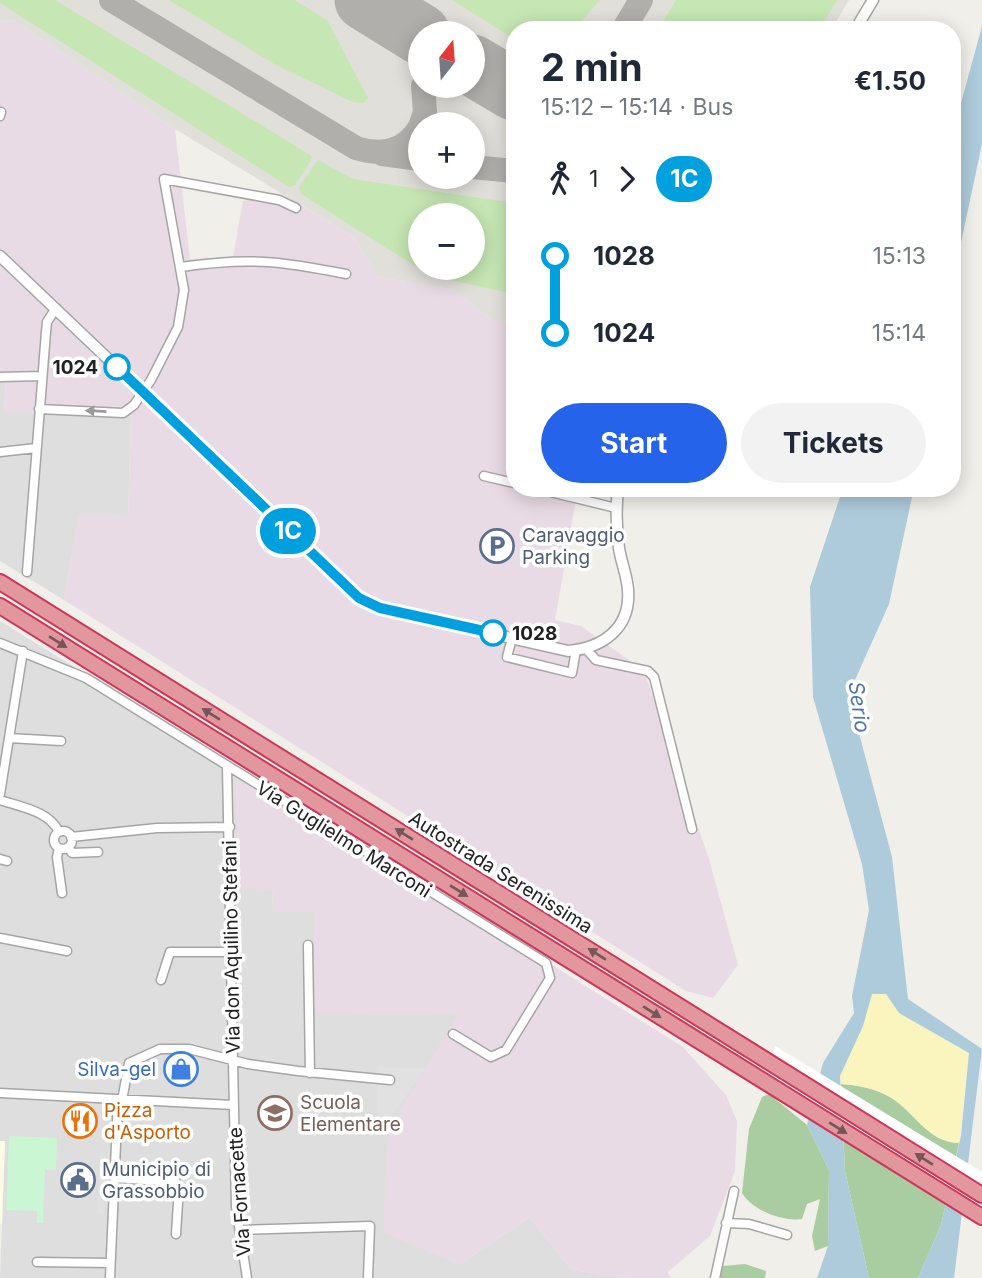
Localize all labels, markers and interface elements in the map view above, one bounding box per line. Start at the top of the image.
north arrow [408,21,485,98]
map controls [408,21,485,280]
text: 2 min [541,44,643,90]
text: €1.50 [854,65,926,96]
text: 15:12 – 15:14 · Bus [541,93,733,121]
button: + [408,112,485,189]
icon: walk [541,160,579,198]
icon: forward [608,160,646,198]
text: 1C [670,164,698,193]
text: 1 [589,165,598,193]
button: − [408,203,485,280]
text: 1028 [593,240,655,271]
text: 15:13 [872,242,926,270]
text: 1024 [593,317,655,348]
text: 15:14 [872,319,926,347]
marker: 1024 [104,354,130,380]
place label: 1024 [52,356,98,379]
button: Start [541,403,727,483]
button: Tickets [741,403,926,483]
one-way arrow [84,406,106,417]
line badge: 1C [256,508,320,554]
text: 1C [274,516,302,545]
place label: Caravaggio Parking [522,524,625,569]
parking icon: Caravaggio Parking [478,527,516,565]
marker: 1028 [480,620,506,646]
place label: 1028 [512,622,557,645]
one-way arrow [48,635,68,648]
water label: Serio [844,680,875,734]
one-way arrow [202,707,221,720]
street label: Via Guglielmo Marconi [252,776,435,903]
street label: Autostrada Serenissima [405,806,597,938]
one-way arrow [395,827,414,840]
street label: Via don Aquilino Stefani [218,840,245,1054]
one-way arrow [449,885,469,898]
one-way arrow [588,948,607,961]
one-way arrow [642,1005,662,1018]
shop icon: Silva-gel [162,1050,200,1088]
place label: Silva-gel [77,1058,156,1081]
place label: Scuola Elementare [300,1091,401,1136]
school or university icon: Scuola Elementare [256,1094,294,1132]
place label: Pizza d'Asporto [104,1099,191,1144]
restaurant icon: Pizza d'Asporto [61,1102,99,1140]
one-way arrow [829,1121,848,1134]
street label: Via Fornacette [224,1126,255,1257]
one-way arrow [915,1152,934,1165]
place label: Municipio di Grassobbio [102,1158,211,1203]
public building icon: Municipio di Grassobbio [59,1161,97,1199]

